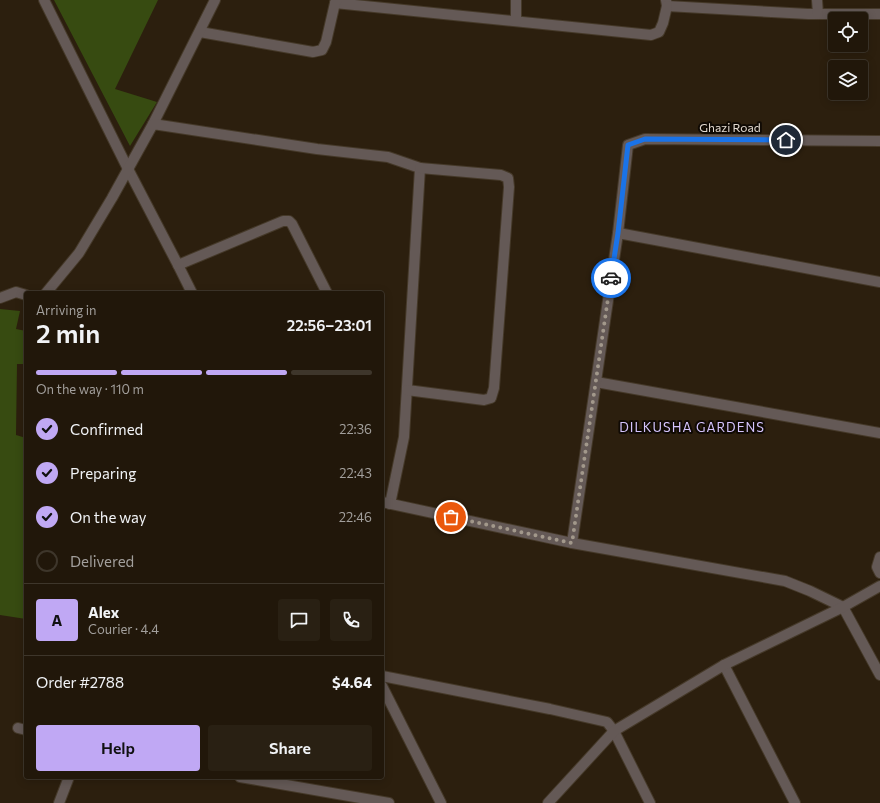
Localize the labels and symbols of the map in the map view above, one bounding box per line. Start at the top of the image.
street label: Ghazi Road [699,120,761,134]
pin [769,123,803,157]
courier [591,258,631,298]
district label: DILKUSHA GARDENS [619,419,765,435]
pin [434,500,468,534]

